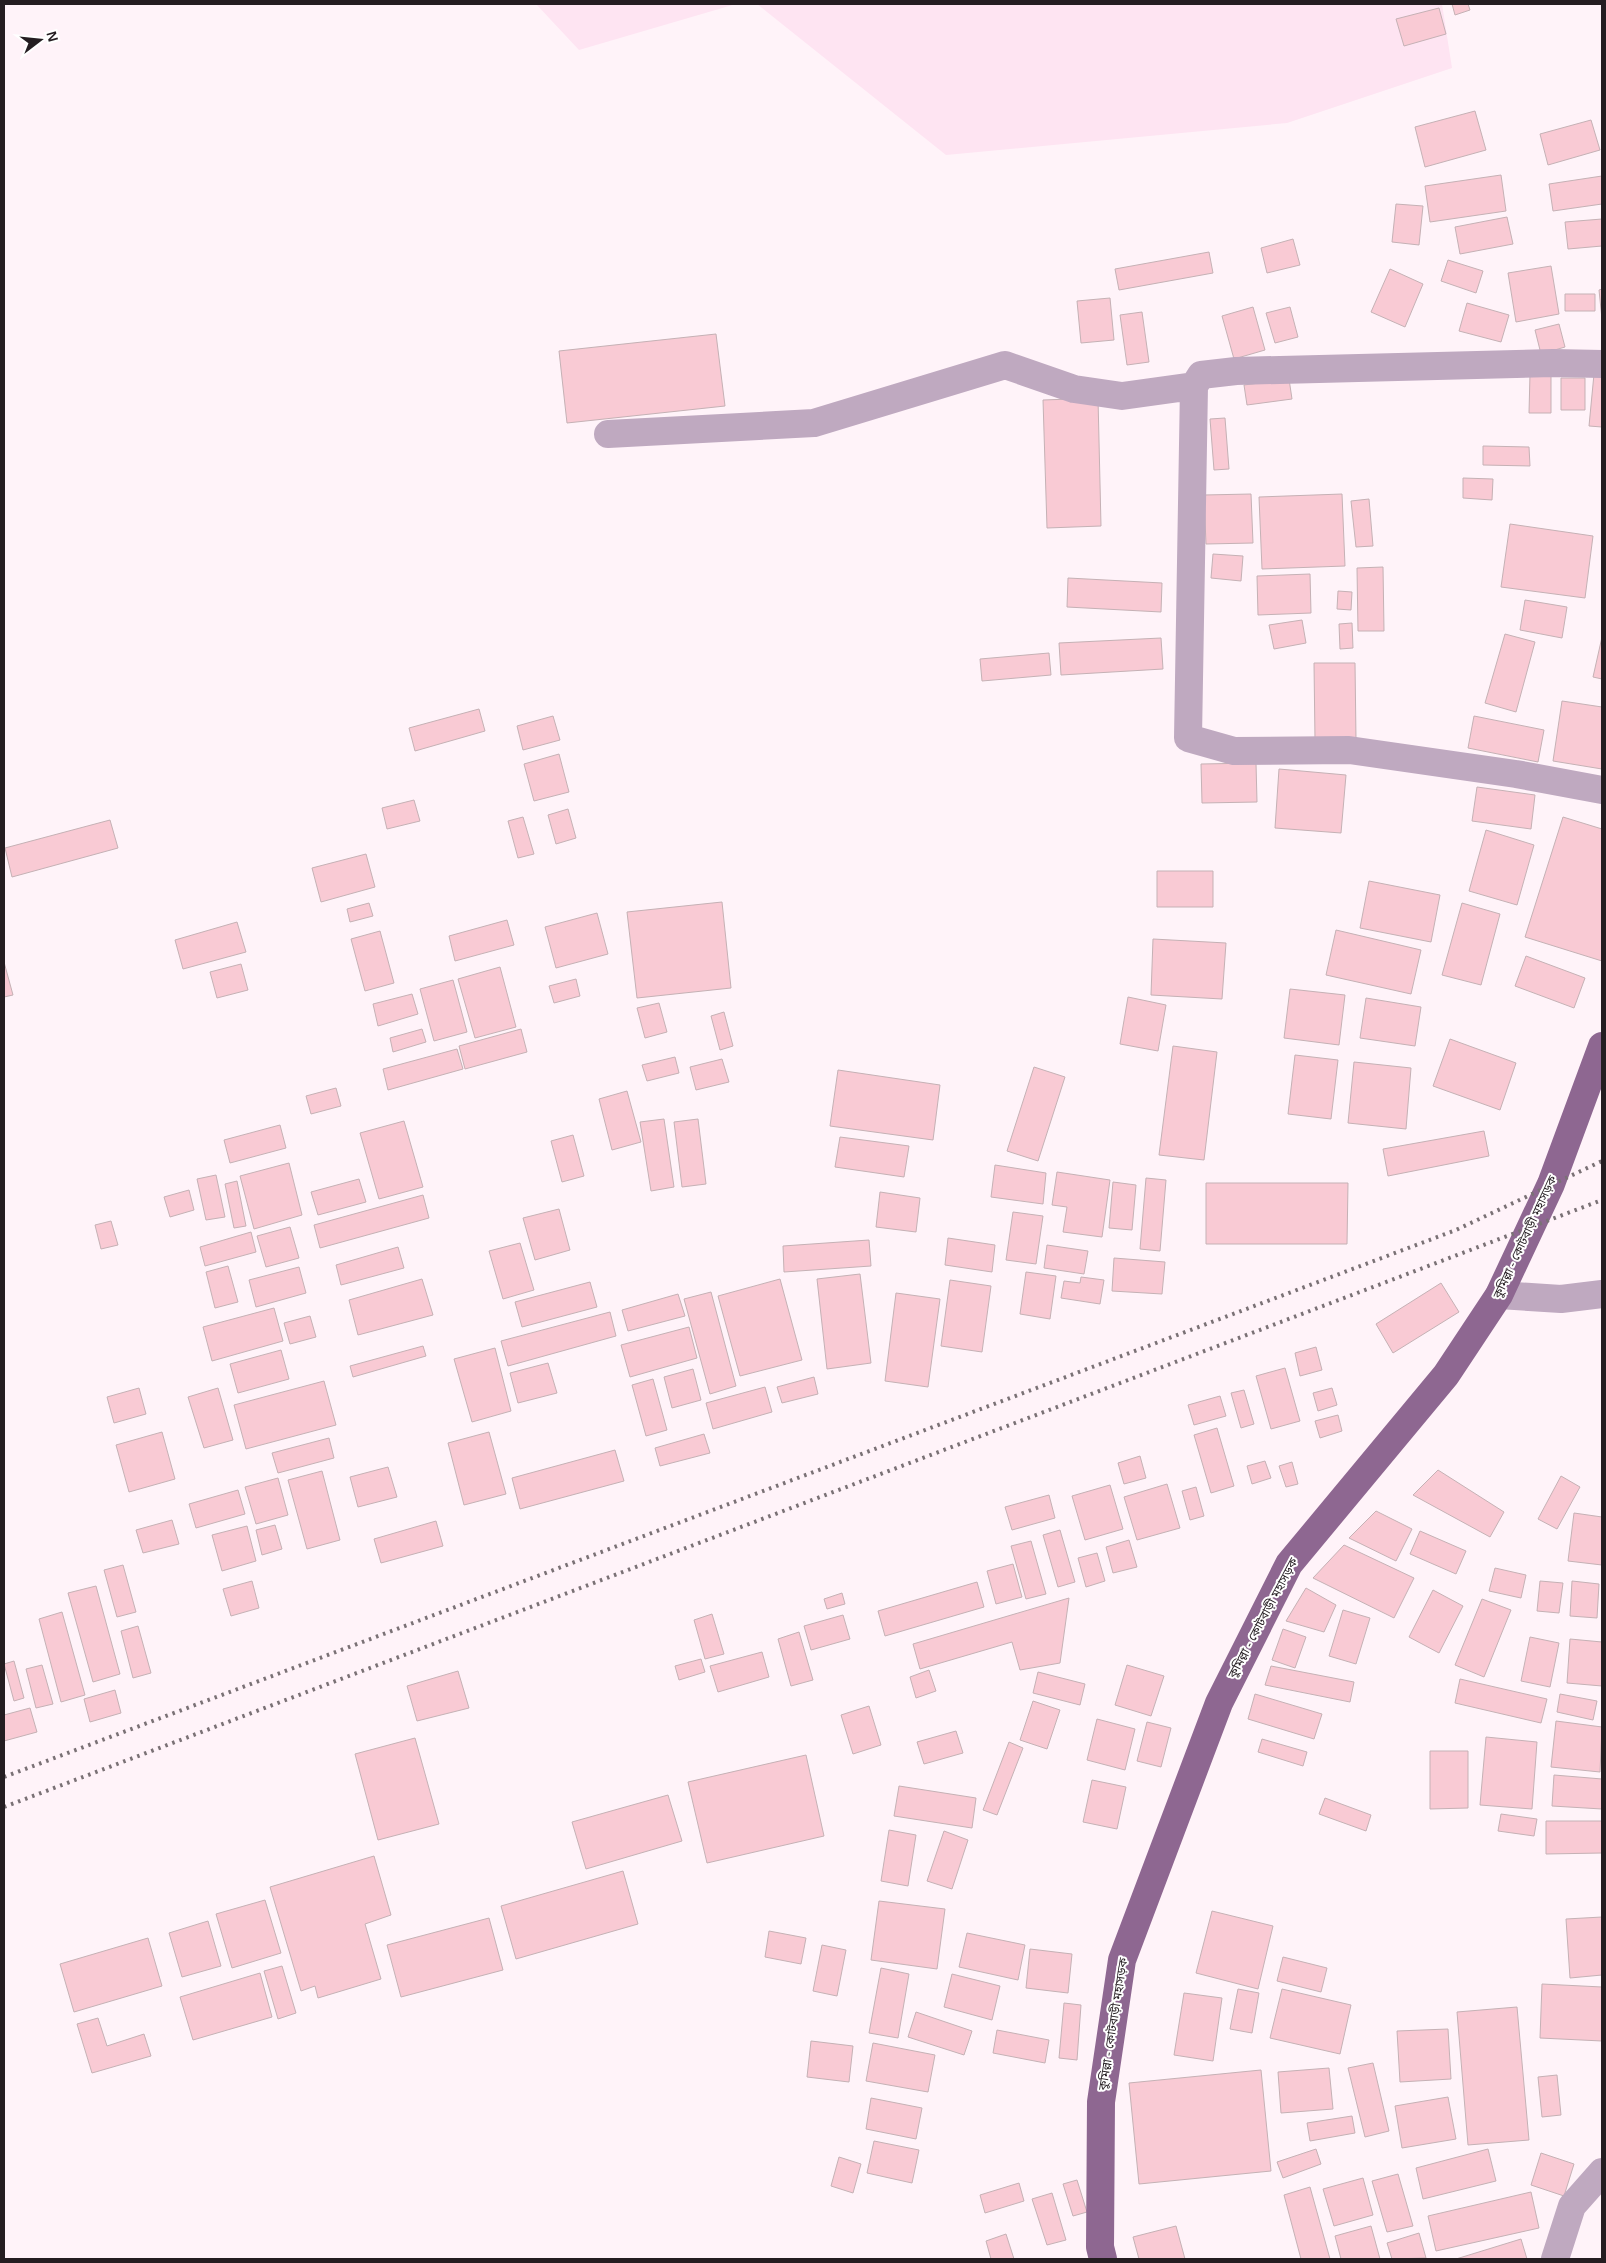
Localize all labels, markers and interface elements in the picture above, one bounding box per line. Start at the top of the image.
north arrow [15,15,65,65]
text: N [43,29,62,43]
street label: কুমিল্লা - কোটবাড়ী মহাসড়ক [1489,1173,1561,1302]
street label: কুমিল্লা - কোটবাড়ী মহাসড়ক [1224,1555,1302,1682]
street label: কুমিল্লা - কোটবাড়ী মহাসড়ক [1094,1956,1131,2092]

